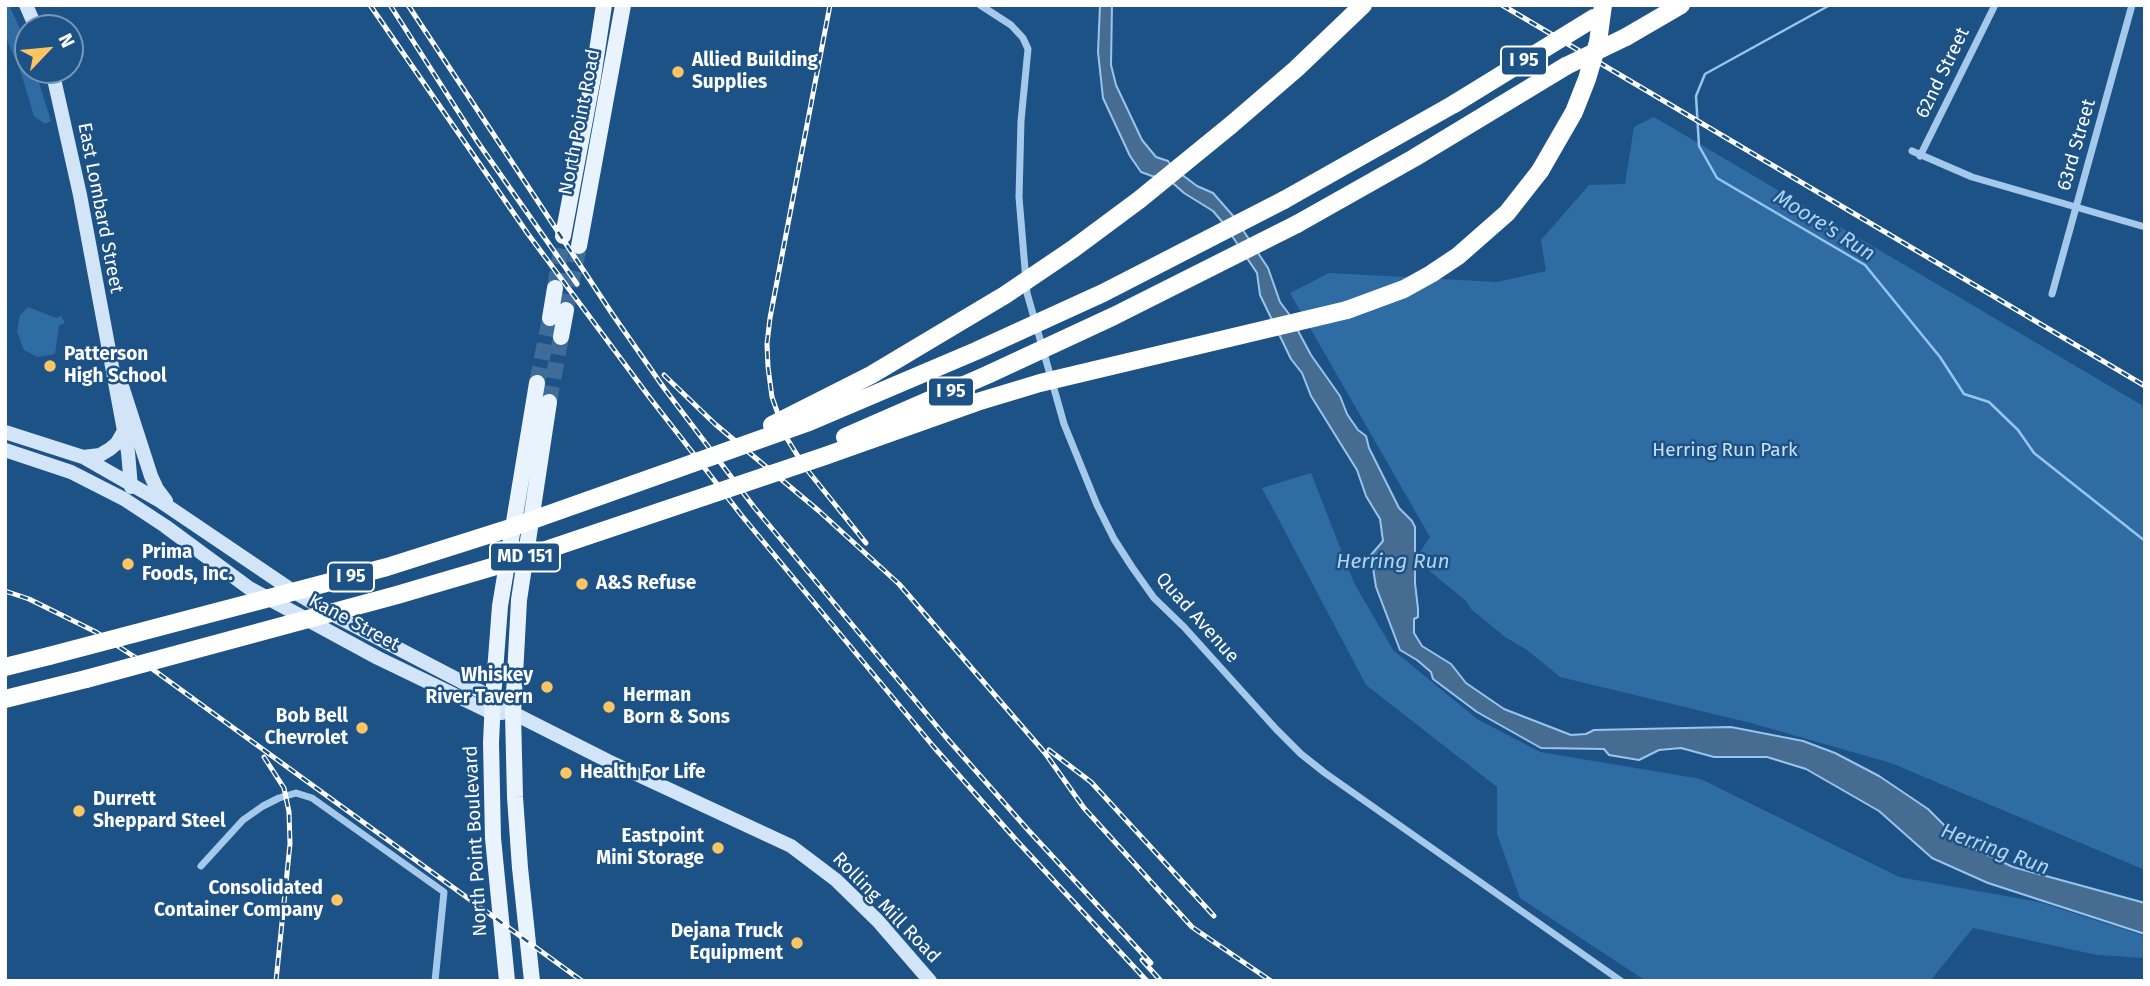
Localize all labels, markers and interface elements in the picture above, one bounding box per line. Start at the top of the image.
north arrow [14,14,84,84]
street label: 62nd Street [1911,24,1975,122]
text: N [53,30,80,51]
road number: I 95 [1501,46,1547,76]
street label: North Point Road [555,47,605,197]
place label: Allied Building Supplies [692,50,818,94]
marker: Allied Building Supplies [670,64,686,80]
street label: 63rd Street [2053,97,2101,193]
street label: East Lombard Street [72,121,128,295]
water label: Moore's Run [1769,185,1879,267]
place label: Patterson High School [64,344,167,388]
marker: Patterson High School [42,358,58,374]
road number: I 95 [928,378,974,406]
park label: Herring Run Park [1652,440,1798,462]
place label: Prima Foods, Inc. [142,542,233,586]
road number: MD 151 [490,542,560,572]
water label: Herring Run [1336,549,1450,575]
marker: Prima Foods, Inc. [120,556,136,572]
road number: I 95 [328,562,374,592]
street label: Quad Avenue [1150,568,1244,668]
place label: A&S Refuse [596,573,696,595]
marker: A&S Refuse [574,576,590,592]
street label: Kane Street [305,590,403,656]
place label: Whiskey River Tavern [426,665,533,709]
marker: Whiskey River Tavern [539,679,555,695]
place label: Herman Born & Sons [623,685,730,729]
marker: Herman Born & Sons [601,699,617,715]
place label: Bob Bell Chevrolet [265,706,348,750]
marker: Bob Bell Chevrolet [354,720,370,736]
street label: North Point Boulevard [460,745,492,937]
place label: Health For Life [580,762,706,784]
marker: Health For Life [558,765,574,781]
place label: Durrett Sheppard Steel [93,789,226,833]
marker: Durrett Sheppard Steel [71,803,87,819]
water label: Herring Run [1937,819,2053,881]
place label: Eastpoint Mini Storage [596,826,704,870]
marker: Eastpoint Mini Storage [710,840,726,856]
street label: Rolling Mill Road [827,848,945,968]
place label: Consolidated Container Company [154,878,323,922]
marker: Consolidated Container Company [329,892,345,908]
place label: Dejana Truck Equipment [671,921,783,965]
marker: Dejana Truck Equipment [789,935,805,951]

